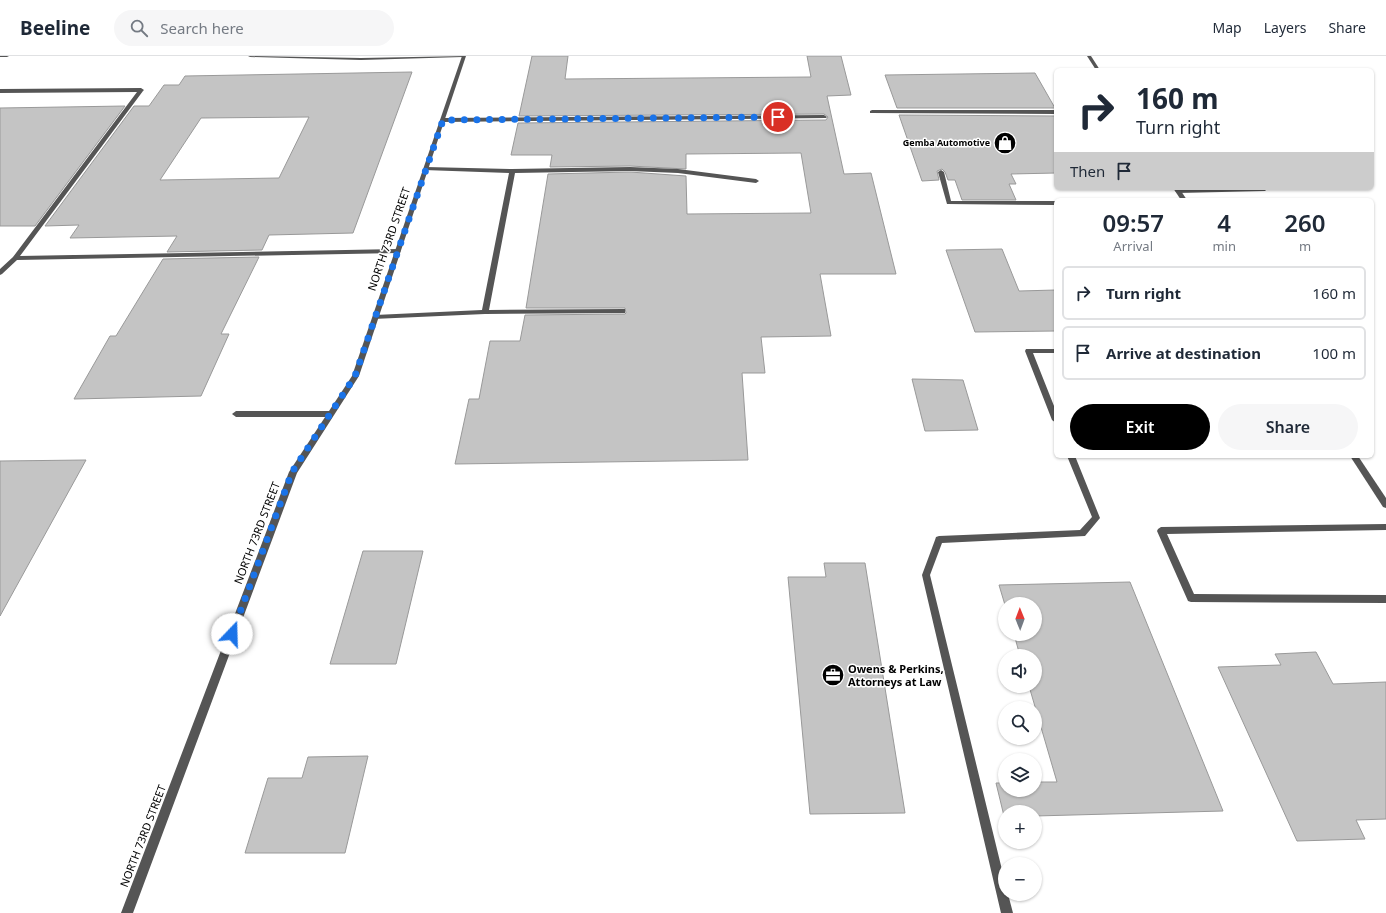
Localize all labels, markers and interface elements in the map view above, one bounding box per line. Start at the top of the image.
search box [114,10,394,46]
text: Beeline [20,15,90,41]
icon: search [128,17,150,39]
text: Search here [160,18,244,38]
text: Map [1213,18,1242,37]
text: Layers [1264,18,1306,37]
text: Share [1328,18,1366,37]
text: 160 m [1136,79,1219,117]
icon: right [1070,84,1122,136]
pin [761,100,795,134]
icon: arrive [767,106,789,128]
text: Turn right [1136,115,1220,139]
shop icon: Gemba Automotive [992,130,1018,156]
place label: Gemba Automotive [903,136,990,149]
icon: arrive [1113,160,1135,182]
text: Then [1070,161,1105,181]
street label: NORTH 73RD STREET [364,185,413,293]
text: 09:57 [1102,206,1164,239]
text: 4 [1217,206,1231,239]
text: 260 [1284,206,1326,239]
text: Arrival [1113,237,1153,255]
text: min [1212,237,1236,255]
text: m [1299,237,1311,255]
icon: right [1072,282,1094,304]
text: Turn right [1106,283,1181,303]
text: 160 m [1312,283,1356,303]
icon: arrive [1072,342,1094,364]
text: Arrive at destination [1106,343,1261,363]
text: 100 m [1312,343,1356,363]
button: Exit [1070,404,1210,450]
button: Share [1218,404,1358,450]
street label: NORTH 73RD STREET [230,479,283,586]
north arrow [998,597,1042,641]
map controls [998,597,1042,901]
position arrow [211,613,253,655]
button: sound [998,649,1042,693]
place label: Owens & Perkins, Attorneys at Law [848,661,944,689]
office icon: Owens & Perkins, Attorneys at Law [820,662,846,688]
button: search [998,701,1042,745]
button: layers [998,753,1042,797]
street label: NORTH 73RD STREET [116,782,169,889]
button: + [998,805,1042,849]
button: − [998,857,1042,901]

